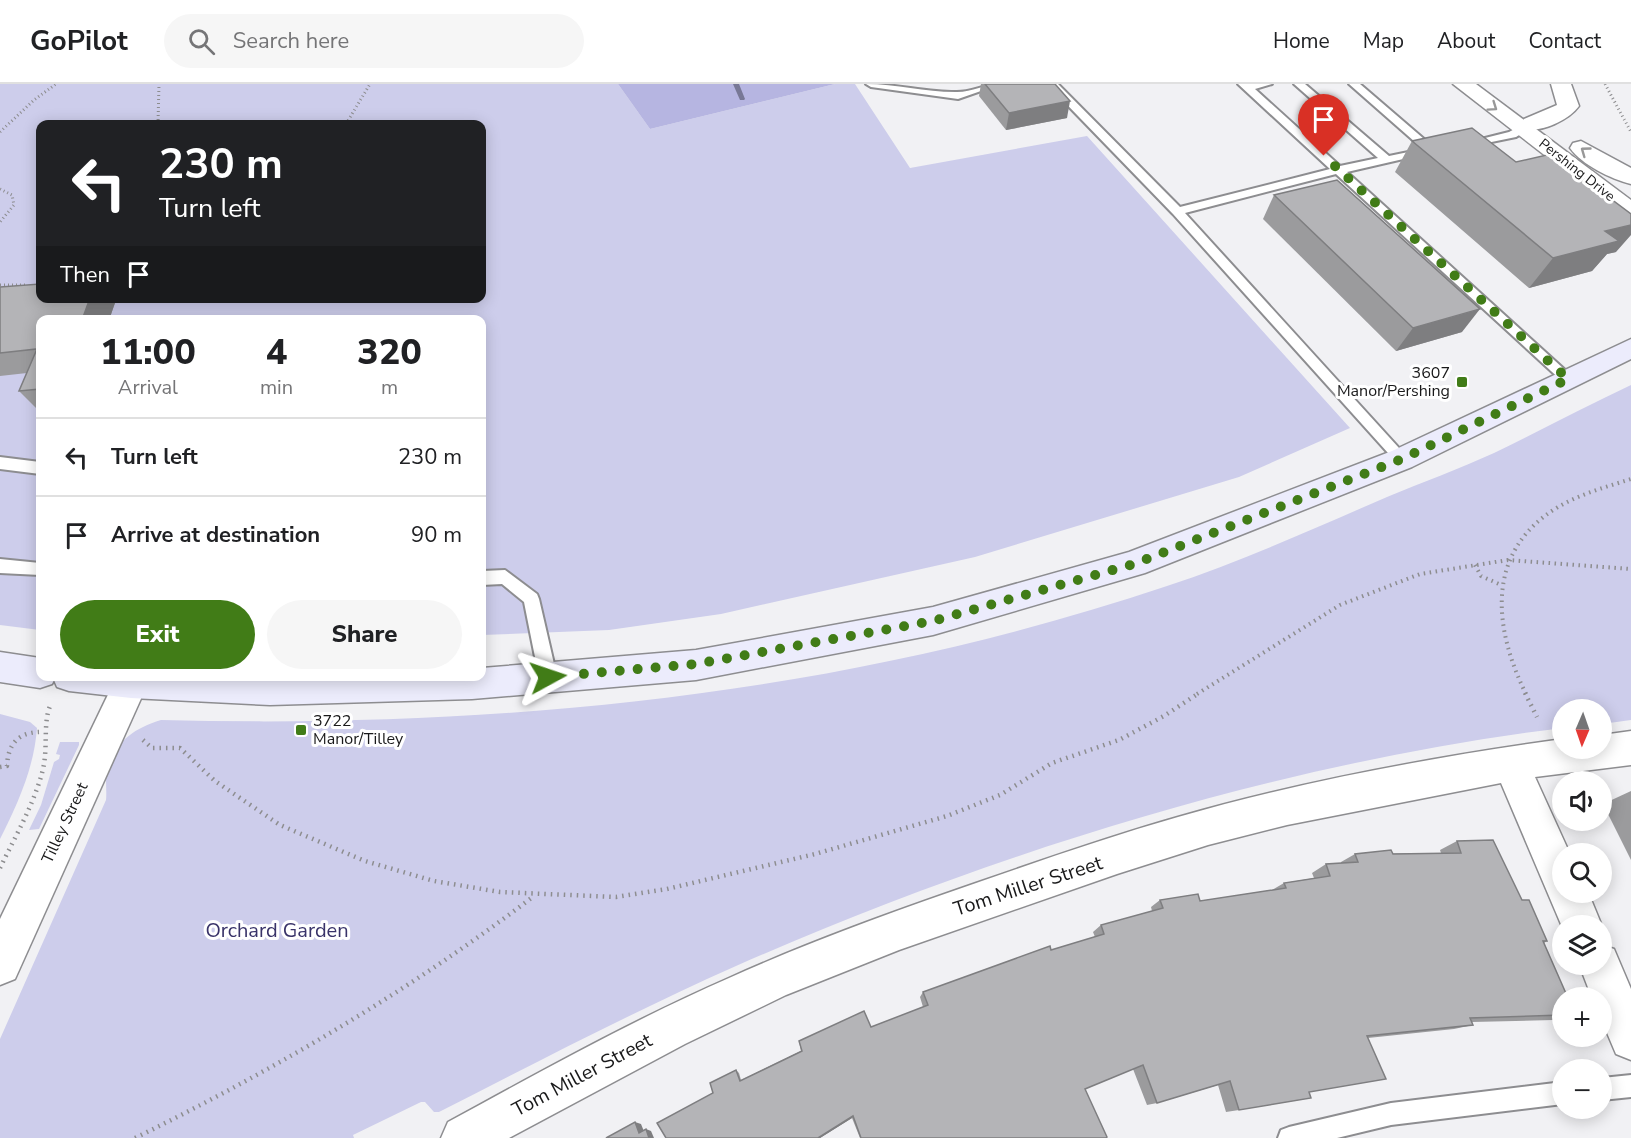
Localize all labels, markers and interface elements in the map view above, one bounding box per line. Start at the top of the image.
search box [164,14,584,68]
text: GoPilot [30,22,128,60]
icon: search [185,25,218,58]
text: Search here [233,26,349,56]
text: Home [1273,27,1330,55]
text: Map [1363,27,1404,55]
text: About [1437,27,1495,55]
text: Contact [1528,27,1601,55]
pin [1298,94,1349,156]
one-way arrow [1486,100,1497,111]
icon: arrive [1307,103,1340,136]
street label: Pershing Drive [1535,134,1619,206]
text: 230 m [159,136,283,193]
icon: left [60,144,138,222]
one-way arrow [1580,147,1591,158]
text: Turn left [159,190,260,227]
icon: arrive [122,258,155,291]
text: Then [60,260,110,290]
text: 11:00 [100,328,196,377]
text: 4 [266,328,287,377]
text: 320 [357,328,422,377]
place label: 3607 Manor/Pershing [1337,362,1450,402]
text: Arrival [118,374,178,401]
text: min [260,374,293,401]
text: m [381,374,398,401]
marker: 3607 Manor/Pershing [1455,375,1469,389]
icon: left [60,441,93,474]
text: Turn left [111,442,198,472]
text: 230 m [398,442,462,472]
icon: arrive [60,519,93,552]
text: Arrive at destination [111,520,320,550]
text: 90 m [411,520,462,550]
button: Exit [60,600,255,669]
button: Share [267,600,462,669]
position arrow [516,645,580,709]
north arrow [1552,699,1612,759]
map controls [1552,699,1612,1119]
place label: 3722 Manor/Tilley [313,710,404,750]
marker: 3722 Manor/Tilley [294,723,308,737]
button: sound [1552,771,1612,831]
street label: Tilley Street [37,779,94,867]
button: search [1552,843,1612,903]
street label: Tom Miller Street [950,849,1107,923]
button: layers [1552,915,1612,975]
park label: Orchard Garden [205,917,349,944]
button: + [1552,987,1612,1047]
street label: Tom Miller Street [507,1026,658,1123]
button: − [1552,1059,1612,1119]

